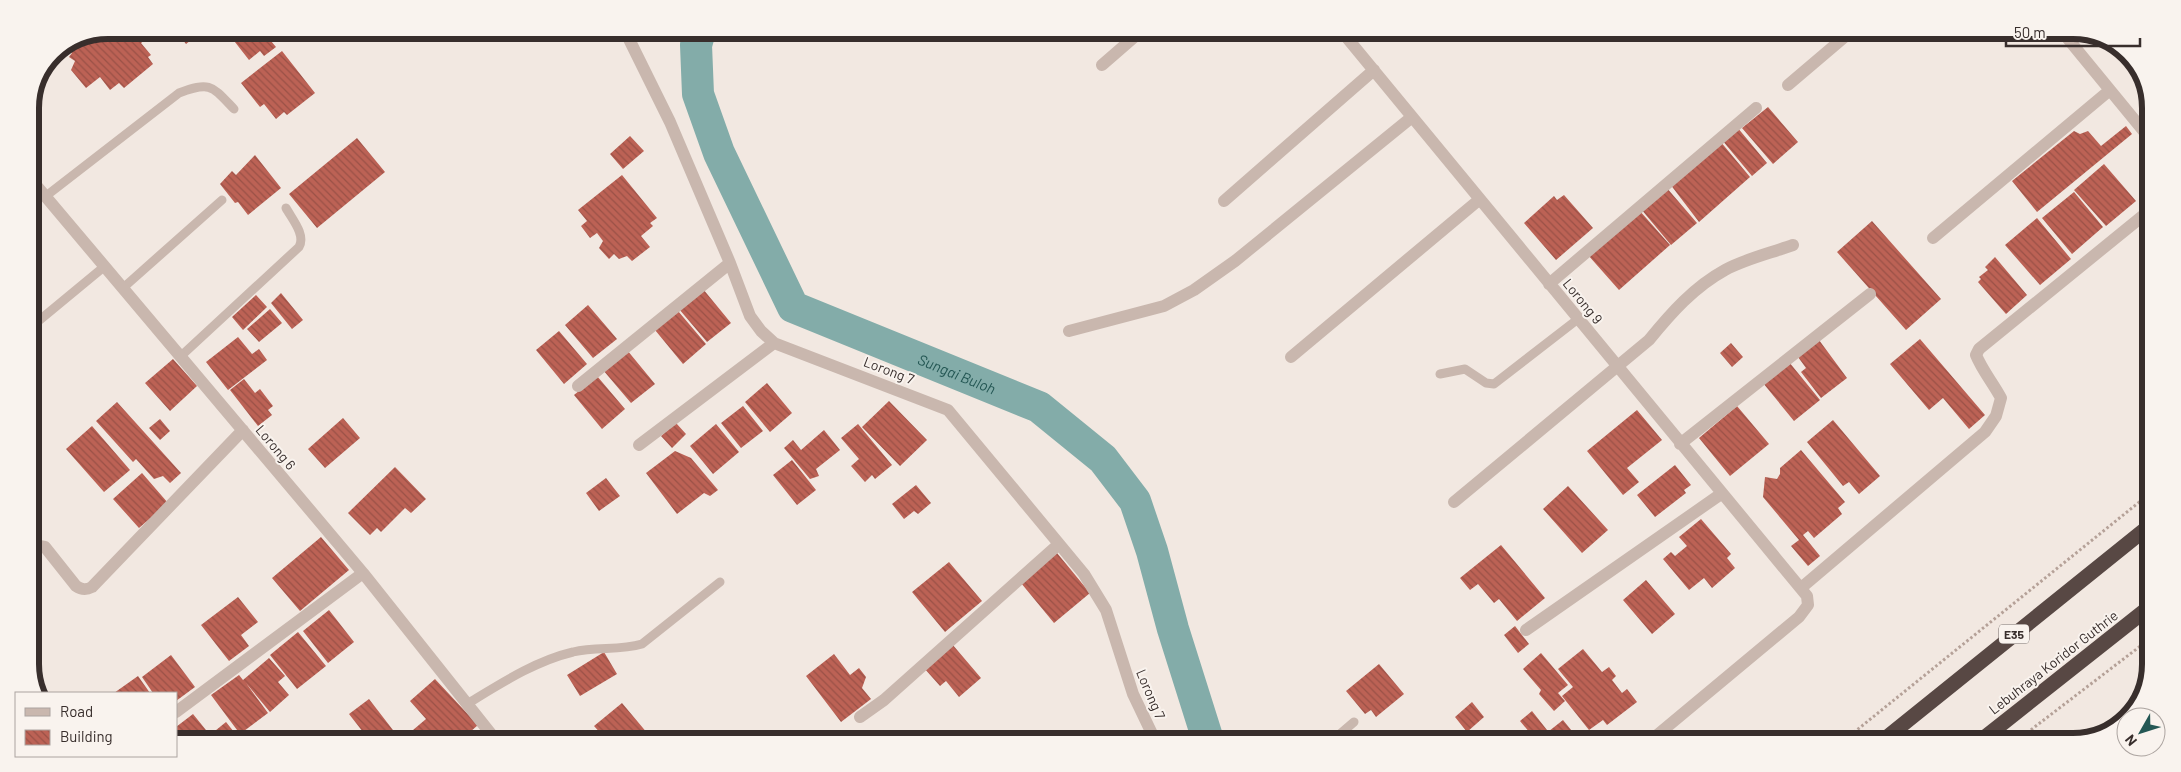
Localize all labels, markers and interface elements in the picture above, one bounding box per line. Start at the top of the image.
scale bar [2006,15,2140,47]
text: 50 m [2014,23,2046,41]
street label: Lorong 9 [1560,275,1606,327]
water label: Sungai Buloh [915,350,999,398]
street label: Lorong 7 [861,353,917,388]
street label: Lorong 6 [252,421,300,473]
street label: Lebuhraya Koridor Guthrie [1985,606,2121,718]
road number: E35 [1999,624,2029,644]
street label: Lorong 7 [1133,666,1169,722]
legend [15,692,178,757]
text: Road [60,702,93,720]
north arrow [2116,707,2166,757]
text: Building [60,727,113,745]
text: N [2121,732,2140,749]

